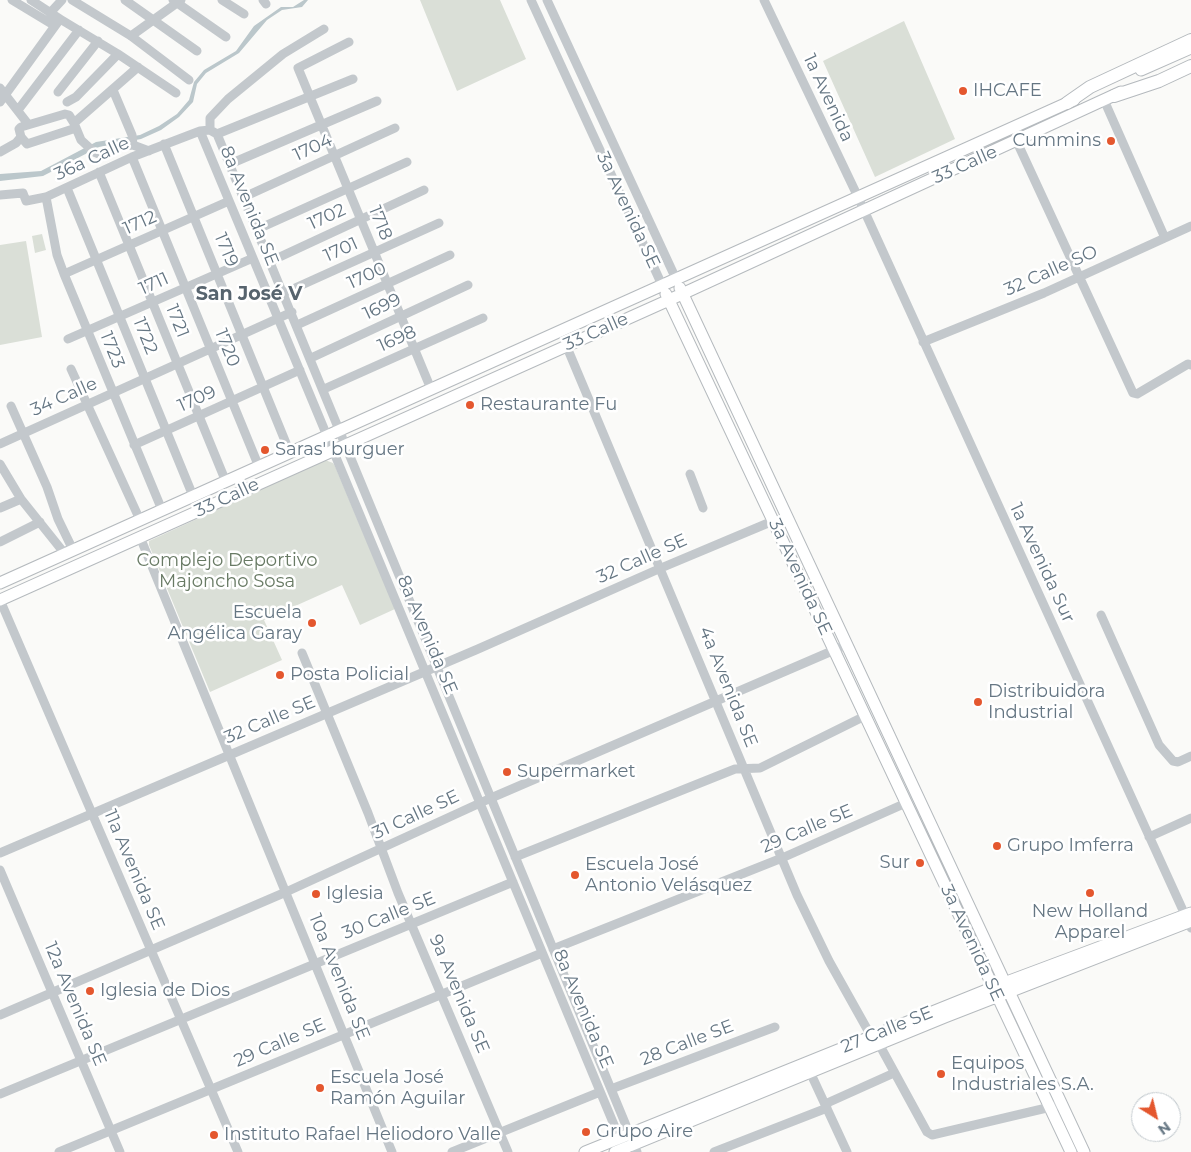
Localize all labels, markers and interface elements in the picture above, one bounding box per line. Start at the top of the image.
street label: 1a Avenida [798,51,858,145]
place label: IHCAFE [973,80,1042,102]
marker: IHCAFE [957,85,969,97]
street label: 1704 [290,130,336,166]
place label: Cummins [1012,130,1101,152]
street label: 36a Calle [51,132,133,186]
marker: Cummins [1105,135,1117,147]
street label: 33 Calle [929,141,1001,189]
street label: 8a Avenida SE [215,143,283,269]
street label: 3a Avenida SE [592,148,664,272]
street label: 1702 [305,199,349,235]
street label: 1718 [363,203,397,243]
street label: 1712 [120,206,160,240]
street label: 1719 [209,230,243,270]
street label: 1701 [321,233,361,267]
street label: 32 Calle SO [1001,241,1101,301]
street label: 1700 [344,258,390,294]
street label: 1711 [136,268,172,300]
district label: San José V [196,283,302,305]
street label: 1699 [360,289,404,325]
street label: 1721 [161,301,193,341]
street label: 33 Calle [560,308,632,356]
street label: 1722 [128,315,162,357]
street label: 1698 [374,321,420,357]
street label: 1720 [210,326,244,370]
street label: 1723 [95,329,129,371]
street label: 34 Calle [27,373,101,421]
street label: 1709 [175,381,219,417]
place label: Restaurante Fu [480,394,617,416]
marker: Restaurante Fu [464,399,476,411]
place label: Saras' burguer [275,439,405,461]
marker: Saras' burguer [259,444,271,456]
street label: 33 Calle [191,474,263,522]
street label: 1a Avenida Sur [1005,500,1079,626]
street label: 3a Avenida SE [764,515,836,639]
street label: 32 Calle SE [593,529,691,589]
park label: Complejo Deportivo Majoncho Sosa [136,550,318,592]
street label: 8a Avenida SE [392,572,462,698]
place label: Escuela Angélica Garay [168,602,302,644]
marker: Escuela Angélica Garay [306,617,318,629]
street label: 4a Avenida SE [694,624,762,750]
place label: Posta Policial [290,664,409,686]
marker: Posta Policial [274,669,286,681]
place label: Distribuidora Industrial [988,681,1105,724]
street label: 32 Calle SE [221,691,319,749]
marker: Distribuidora Industrial [972,696,984,708]
place label: Supermarket [517,761,636,783]
marker: Supermarket [501,766,513,778]
street label: 31 Calle SE [369,786,463,844]
street label: 29 Calle SE [758,800,856,858]
street label: 11a Avenida SE [99,807,169,933]
place label: Grupo Imferra [1007,835,1134,857]
marker: Grupo Imferra [991,840,1003,852]
place label: Sur [880,852,910,874]
place label: Escuela José Antonio Velásquez [585,854,752,896]
marker: Sur [914,857,926,869]
marker: Escuela José Antonio Velásquez [569,869,581,881]
street label: 3a Avenida SE [936,881,1008,1005]
place label: Iglesia [326,883,384,905]
marker: New Holland Apparel [1084,887,1096,899]
marker: Iglesia [310,888,322,900]
street label: 30 Calle SE [339,888,439,944]
place label: New Holland Apparel [1032,901,1148,944]
street label: 10a Avenida SE [304,911,374,1043]
street label: 9a Avenida SE [424,931,494,1057]
street label: 12a Avenida SE [39,939,111,1069]
street label: 8a Avenida SE [548,946,618,1072]
place label: Iglesia de Dios [100,980,230,1002]
marker: Iglesia de Dios [84,985,96,997]
street label: 27 Calle SE [838,1002,936,1058]
street label: 29 Calle SE [231,1014,329,1072]
street label: 28 Calle SE [637,1015,737,1071]
place label: Equipos Industriales S.A. [951,1053,1094,1096]
place label: Escuela José Ramón Aguilar [330,1067,466,1110]
marker: Equipos Industriales S.A. [935,1068,947,1080]
marker: Escuela José Ramón Aguilar [314,1082,326,1094]
north arrow [1131,1092,1181,1142]
text: N [1154,1118,1174,1139]
place label: Grupo Aire [596,1121,693,1143]
place label: Instituto Rafael Heliodoro Valle [224,1124,501,1146]
marker: Grupo Aire [580,1126,592,1138]
marker: Instituto Rafael Heliodoro Valle [208,1129,220,1141]

